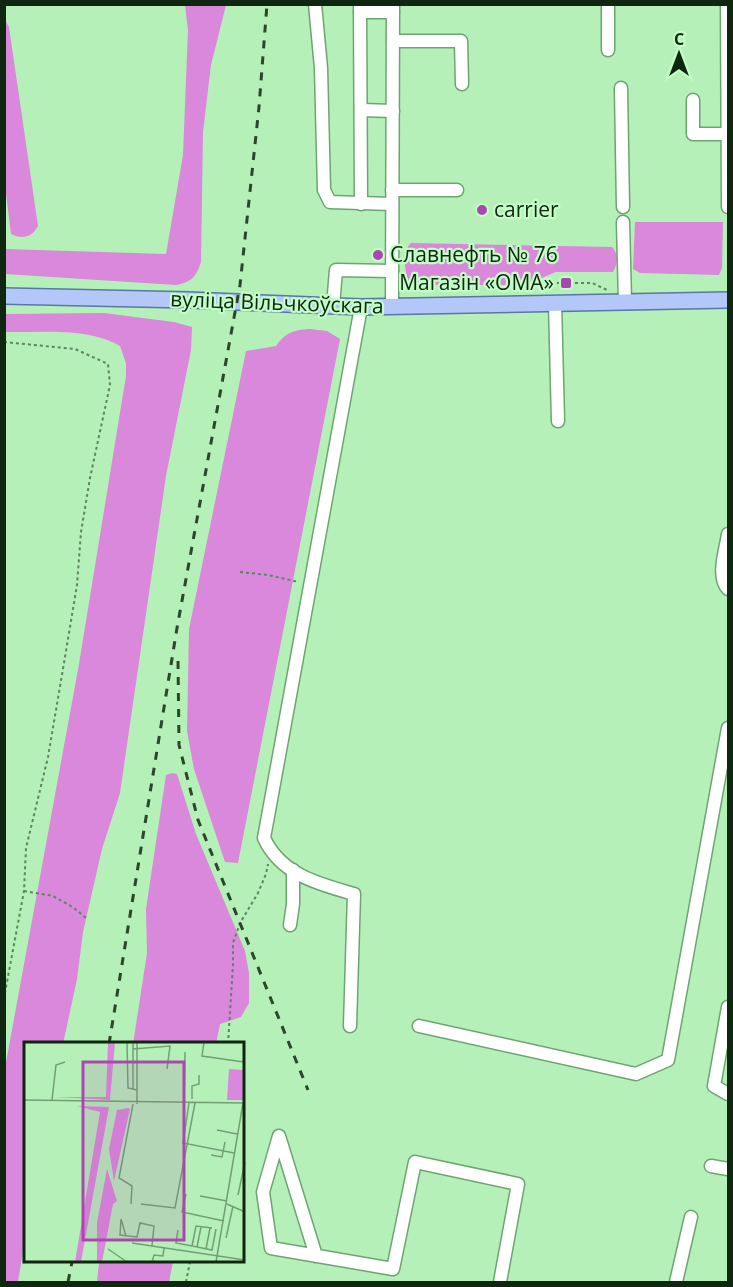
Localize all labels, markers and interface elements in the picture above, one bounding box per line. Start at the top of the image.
north arrow [649,24,709,84]
text: С [674,28,684,50]
place label: carrier [494,195,559,223]
marker: carrier [475,203,489,217]
place label: Славнефть № 76 [390,240,558,268]
marker: Славнефть № 76 [371,248,385,262]
place label: Магазін «ОМА» [399,268,554,296]
marker: Магазін «ОМА» [559,276,573,290]
street label: вуліца Вільчкоўскага [170,284,384,320]
inset map [24,1042,244,1263]

